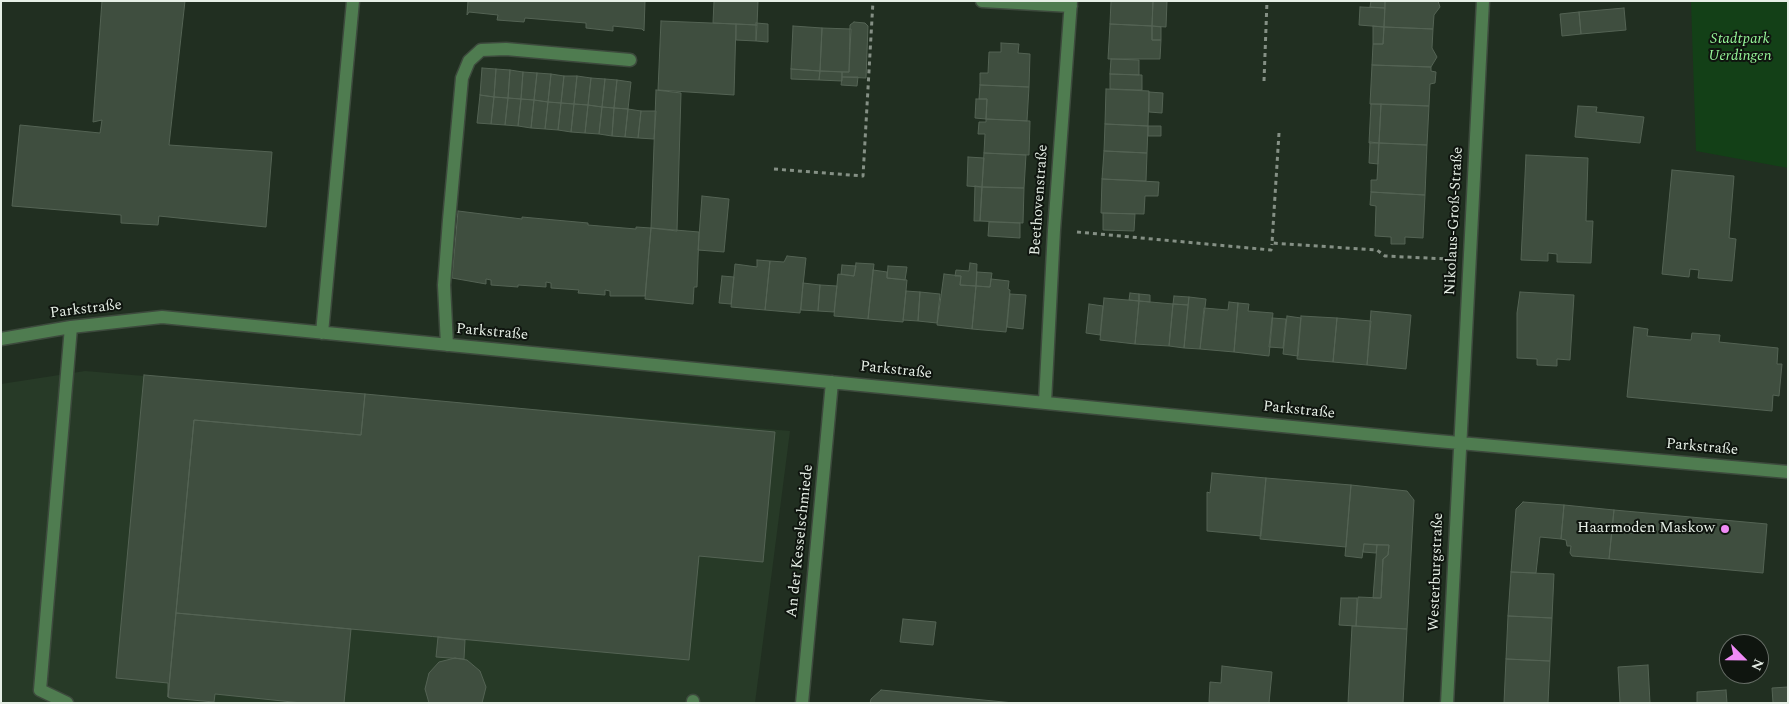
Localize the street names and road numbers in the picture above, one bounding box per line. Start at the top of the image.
street label: Beethovenstraße [1027,144,1053,256]
street label: Nikolaus-Groß-Straße [1442,146,1468,296]
street label: Parkstraße [49,297,123,323]
street label: Parkstraße [455,321,529,345]
street label: Parkstraße [859,358,933,384]
street label: Parkstraße [1262,398,1336,424]
street label: Parkstraße [1665,436,1739,460]
street label: An der Kesselschmiede [784,463,818,619]
street label: Westerburgstraße [1426,512,1448,632]

